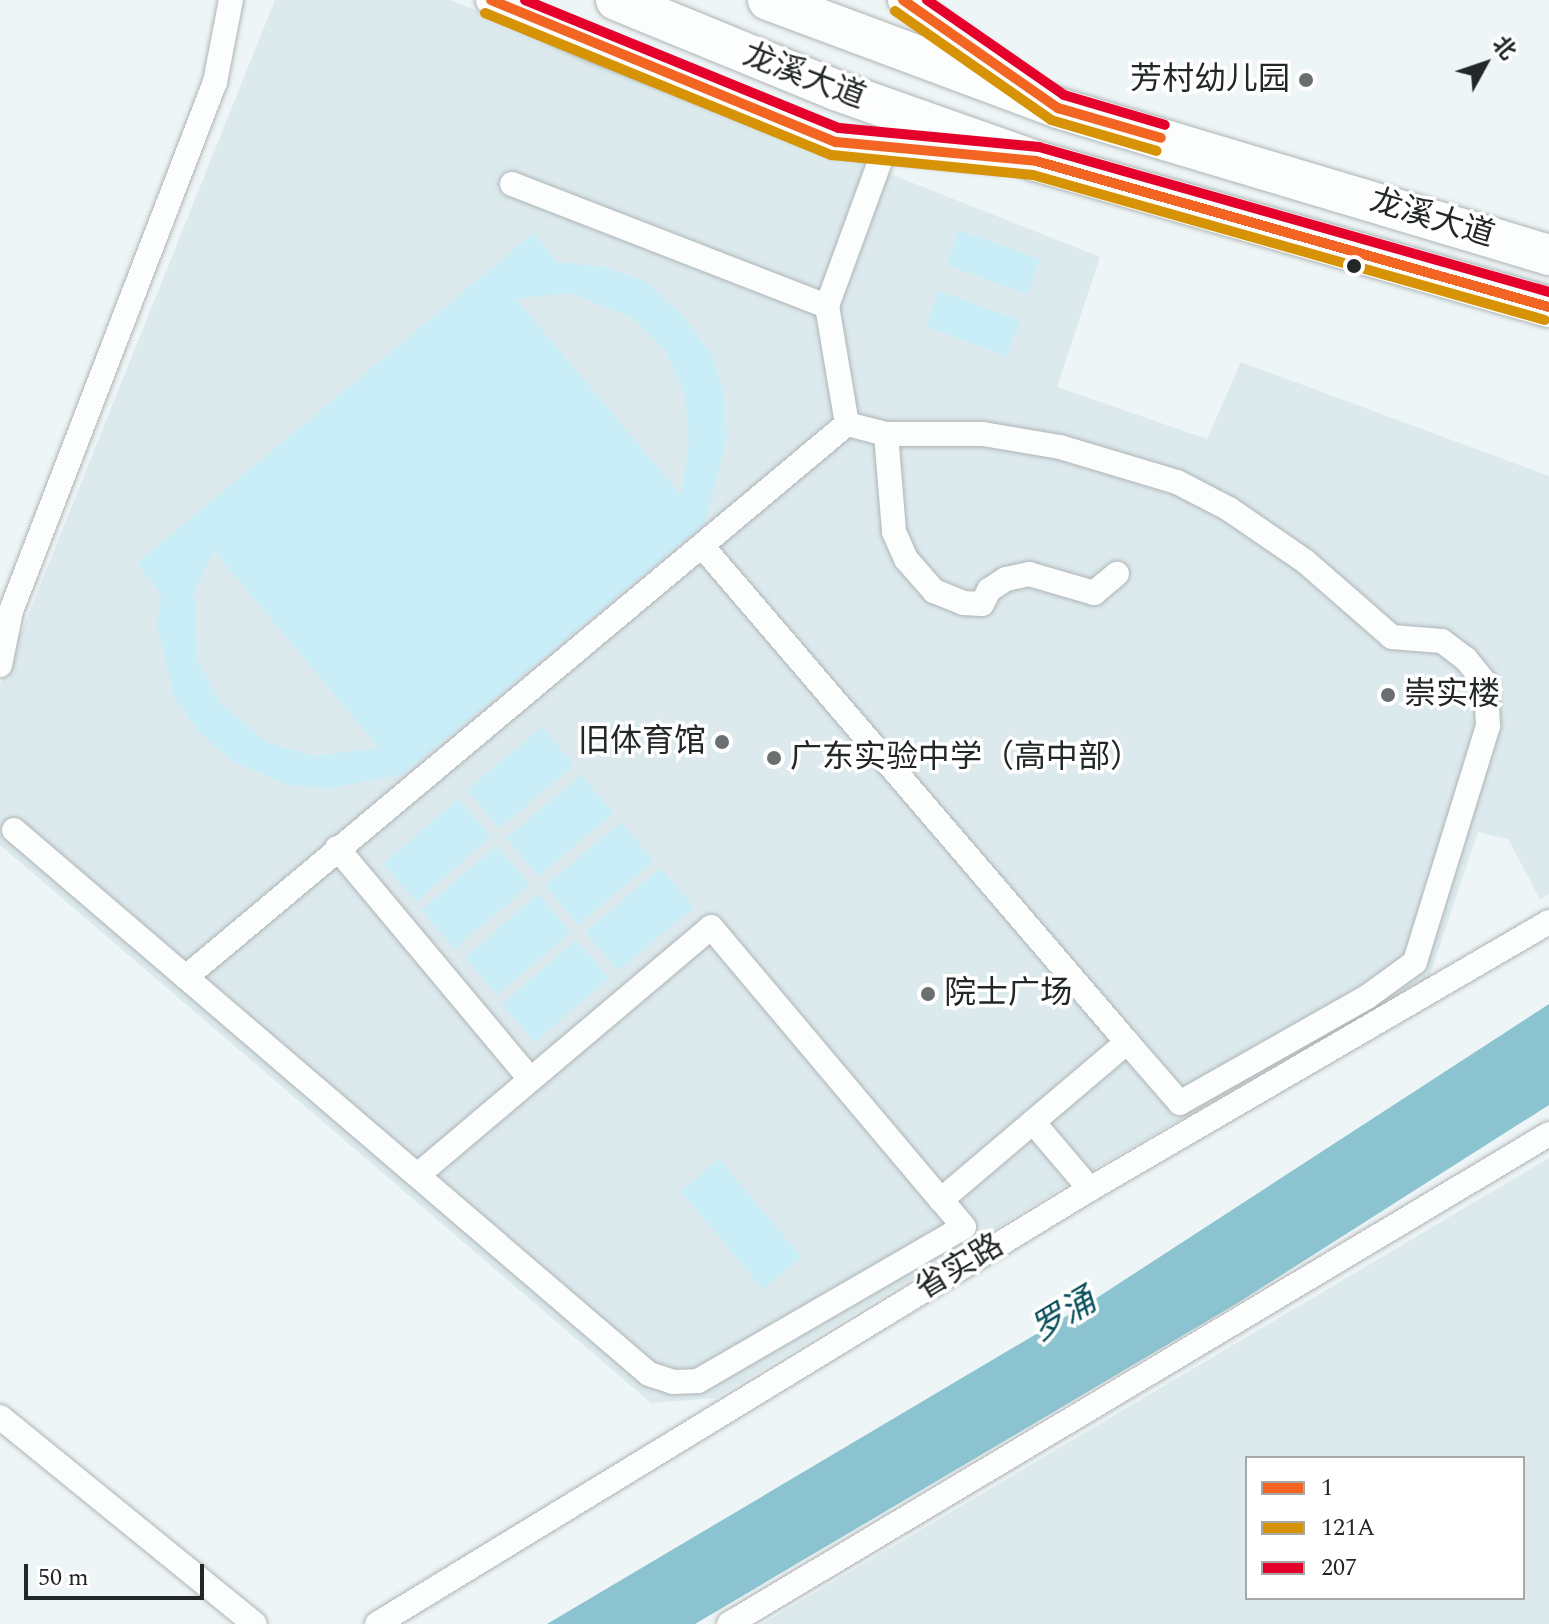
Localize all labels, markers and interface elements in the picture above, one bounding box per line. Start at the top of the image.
north arrow [1445,24,1525,104]
text: 北 [1484,29,1523,67]
street label: 龙溪大道 [737,36,871,118]
place label: 芳村幼儿园 [1130,61,1290,99]
marker: 芳村幼儿园 [1297,71,1315,89]
street label: 龙溪大道 [1365,182,1499,256]
unlabelled marker [1346,258,1362,274]
place label: 崇实楼 [1404,676,1500,714]
marker: 崇实楼 [1379,686,1397,704]
place label: 旧体育馆 [578,723,706,761]
marker: 旧体育馆 [713,733,731,751]
place label: 广东实验中学（高中部） [790,739,1142,777]
marker: 广东实验中学（高中部） [765,749,783,767]
place label: 院士广场 [944,975,1072,1013]
marker: 院士广场 [919,985,937,1003]
street label: 省实路 [909,1227,1011,1309]
water label: 罗涌 [1024,1281,1104,1351]
legend [1245,1456,1525,1600]
text: 1 [1321,1470,1333,1506]
text: 121A [1321,1510,1375,1546]
scale bar [28,1548,208,1598]
text: 207 [1321,1550,1357,1586]
text: 50 m [38,1560,89,1596]

